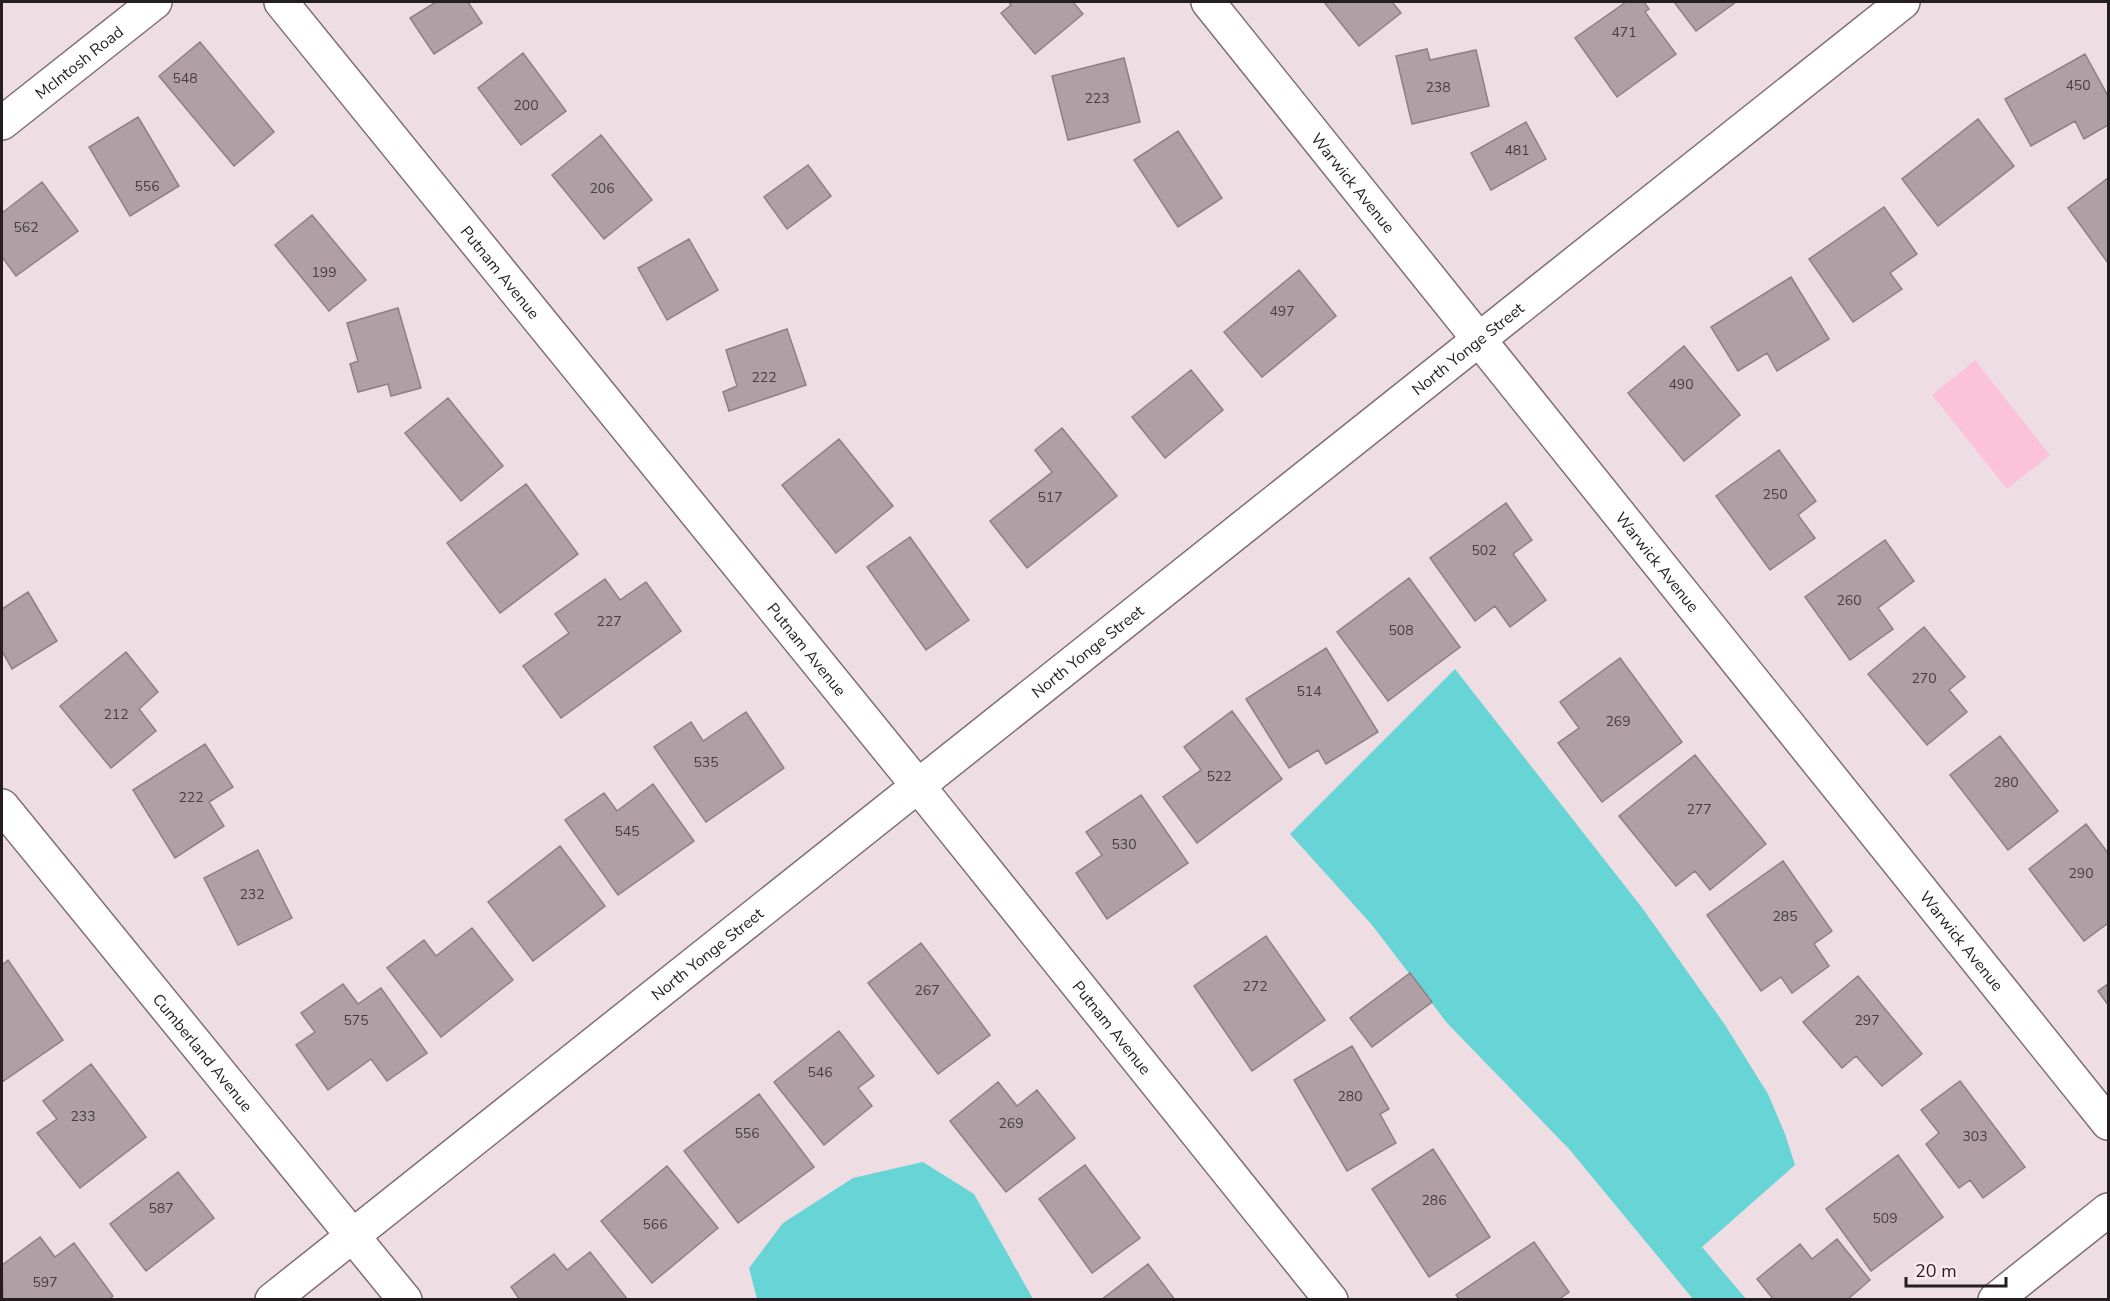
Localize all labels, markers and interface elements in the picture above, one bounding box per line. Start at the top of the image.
street label: McIntosh Road [31,21,128,105]
house number: 471 [1611,23,1637,42]
house number: 548 [172,69,198,88]
house number: 450 [2065,76,2091,95]
house number: 238 [1425,78,1451,97]
house number: 223 [1084,89,1110,108]
house number: 200 [513,96,539,115]
street label: Warwick Avenue [1305,129,1399,238]
house number: 481 [1504,141,1530,160]
house number: 556 [134,177,160,196]
house number: 206 [589,179,615,198]
house number: 562 [13,218,39,237]
street label: Putnam Avenue [455,221,544,324]
house number: 199 [311,263,337,282]
street label: North Yonge Street [1407,298,1529,401]
house number: 497 [1269,302,1295,321]
house number: 222 [751,368,777,387]
house number: 490 [1668,375,1694,394]
house number: 250 [1762,485,1788,504]
house number: 517 [1037,488,1063,507]
street label: Warwick Avenue [1610,508,1704,617]
house number: 502 [1471,541,1497,560]
house number: 260 [1836,591,1862,610]
street label: Putnam Avenue [762,598,851,701]
street label: North Yonge Street [1027,600,1149,703]
house number: 227 [596,612,622,631]
house number: 508 [1388,621,1414,640]
house number: 270 [1911,669,1937,688]
house number: 514 [1296,682,1322,701]
house number: 212 [103,705,129,724]
house number: 269 [1605,712,1631,731]
house number: 535 [693,753,719,772]
house number: 522 [1206,767,1232,786]
house number: 280 [1993,773,2019,792]
house number: 222 [178,788,204,807]
house number: 277 [1686,800,1712,819]
house number: 545 [614,822,640,841]
house number: 530 [1111,835,1137,854]
house number: 290 [2068,864,2094,883]
house number: 232 [239,885,265,904]
street label: Warwick Avenue [1914,887,2008,996]
street label: North Yonge Street [647,903,769,1006]
house number: 285 [1772,907,1798,926]
street label: Putnam Avenue [1067,977,1156,1080]
house number: 272 [1242,977,1268,996]
house number: 267 [914,981,940,1000]
street label: Cumberland Avenue [147,989,257,1117]
house number: 575 [343,1011,369,1030]
house number: 297 [1854,1011,1880,1030]
house number: 546 [807,1063,833,1082]
house number: 280 [1337,1087,1363,1106]
house number: 233 [70,1107,96,1126]
house number: 269 [998,1114,1024,1133]
house number: 556 [734,1124,760,1143]
house number: 303 [1962,1127,1988,1146]
house number: 286 [1421,1191,1447,1210]
house number: 587 [148,1199,174,1218]
house number: 509 [1872,1209,1898,1228]
house number: 566 [642,1215,668,1234]
scale bar [1906,1250,2006,1288]
text: 20 m [1915,1259,1957,1283]
house number: 597 [32,1273,58,1292]

